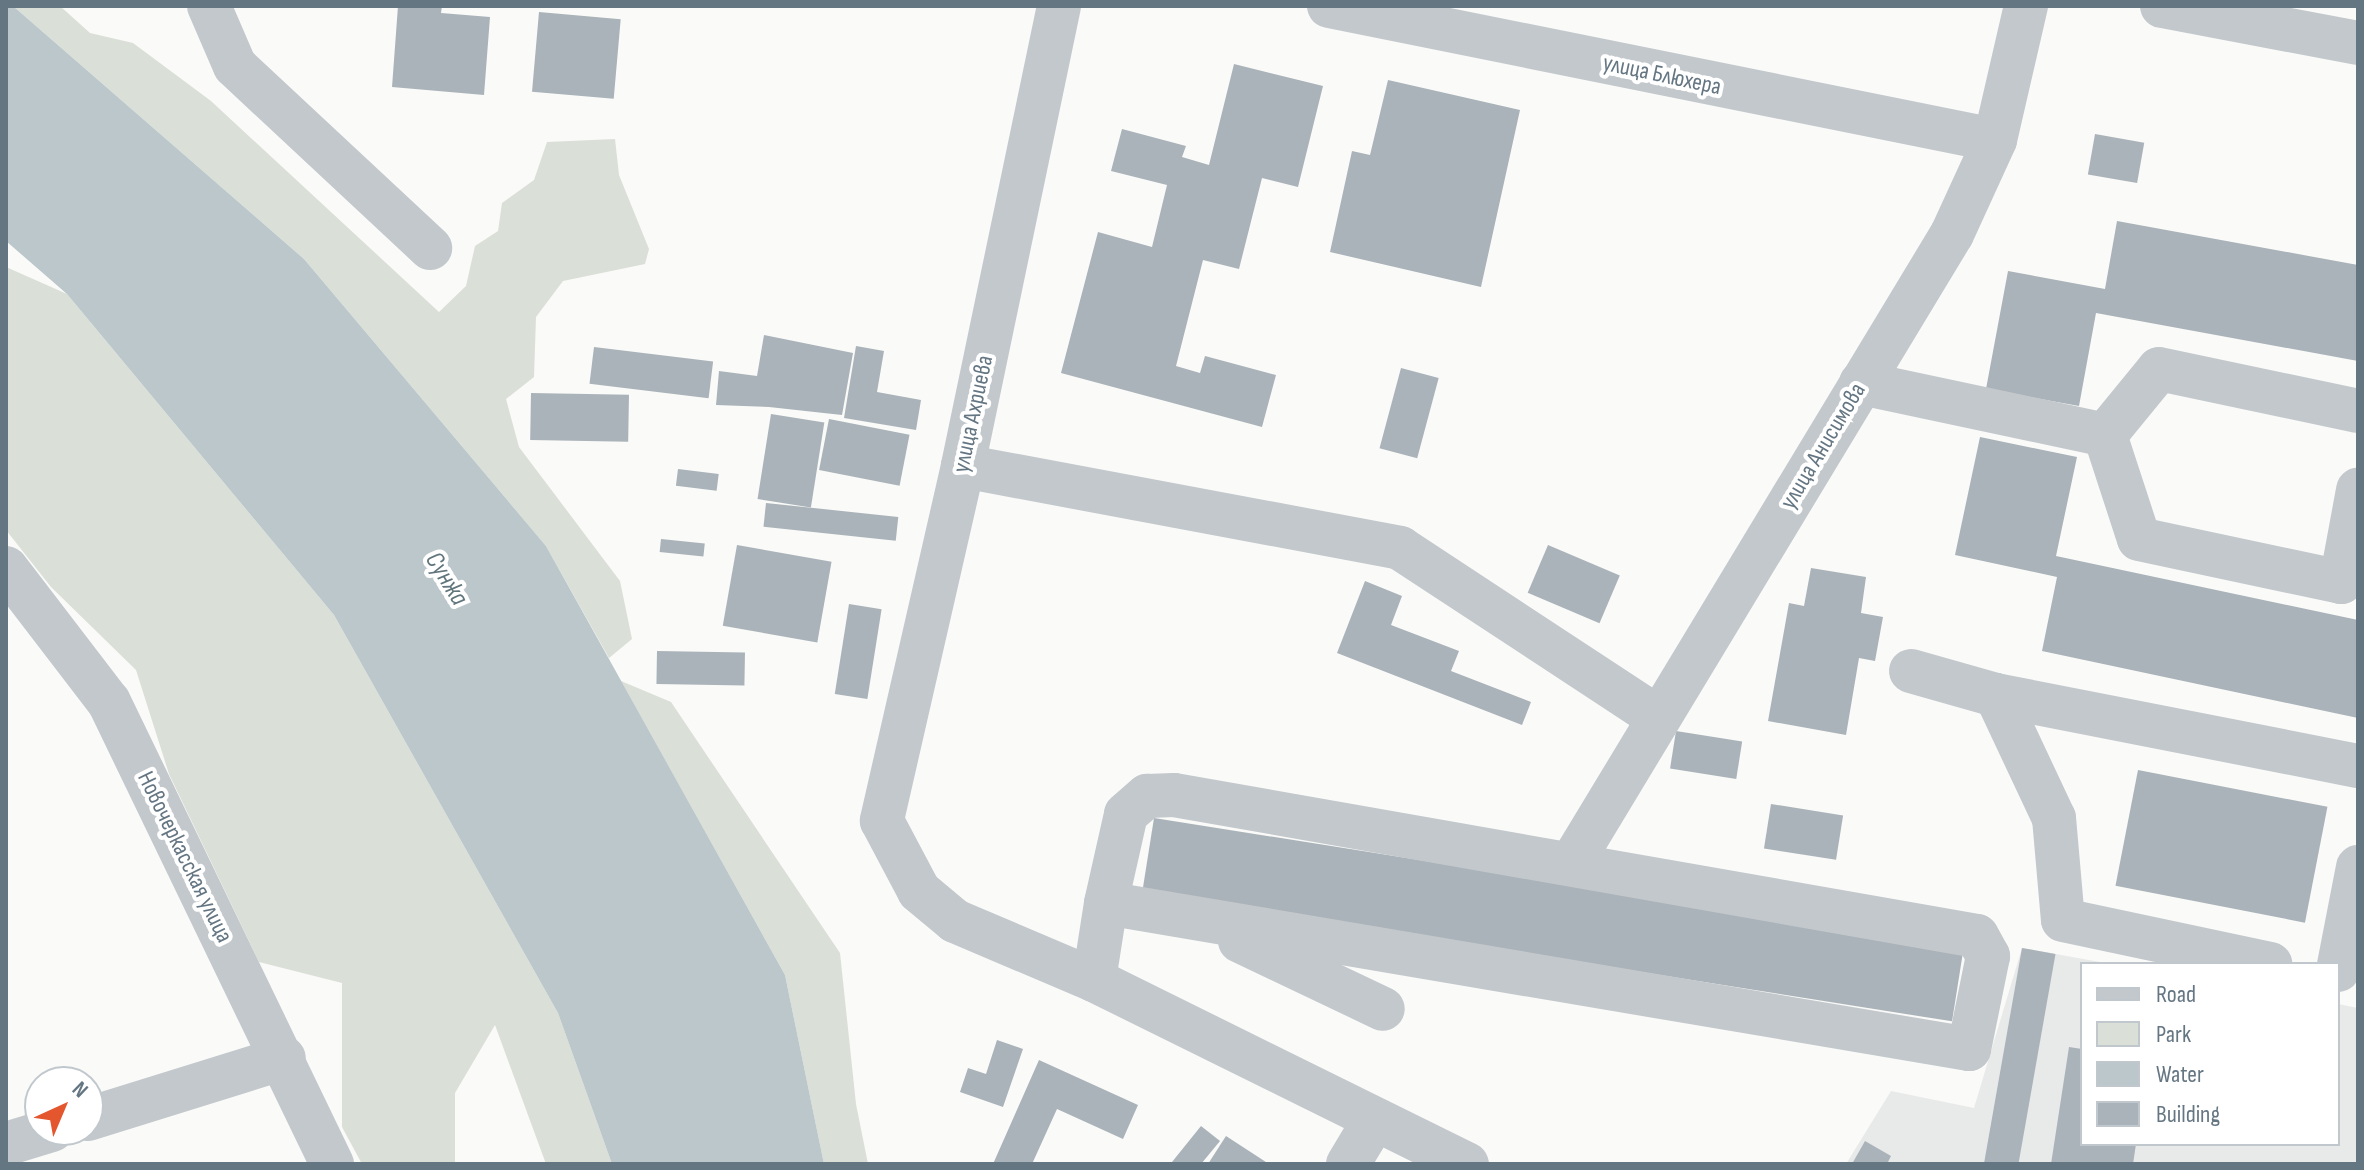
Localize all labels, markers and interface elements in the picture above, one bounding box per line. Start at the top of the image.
street label: улица Блюхера [1600,48,1724,102]
street label: улица Ахриева [947,353,999,475]
street label: улица Анисимова [1774,378,1872,514]
water label: Сунжа [418,547,474,611]
street label: Новочеркасская улица [131,767,239,947]
legend [2080,962,2340,1146]
text: Road [2156,980,2196,1009]
text: Park [2156,1020,2191,1049]
text: Water [2156,1060,2204,1089]
north arrow [24,1066,104,1146]
text: N [66,1076,93,1104]
text: Building [2156,1100,2220,1129]

